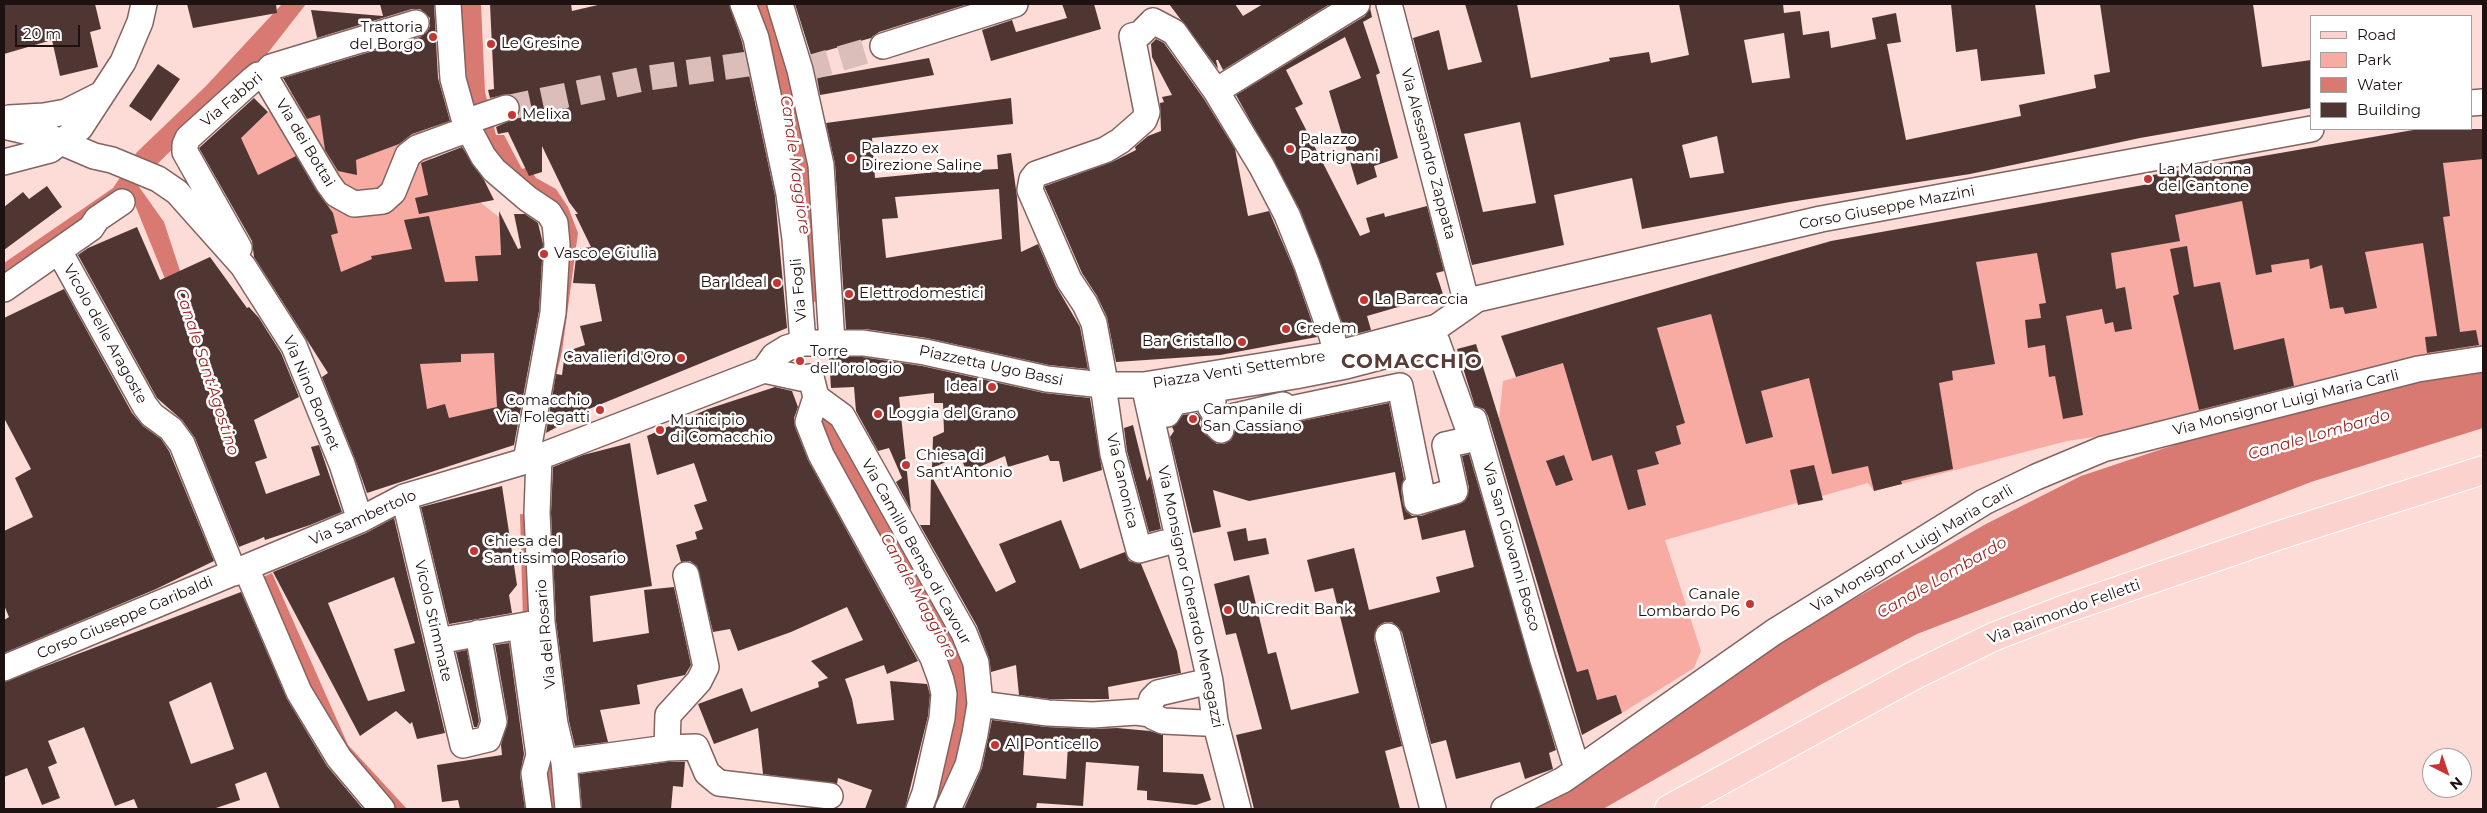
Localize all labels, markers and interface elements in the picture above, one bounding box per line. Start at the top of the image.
scale bar [18,15,82,47]
legend [2310,15,2472,130]
place label: Trattoria del Borgo [350,19,423,54]
text: 20 m [23,24,61,43]
text: Road [2357,25,2396,44]
marker: Trattoria del Borgo [427,31,439,43]
place label: Le Gresine [501,35,580,53]
marker: Le Gresine [485,38,497,50]
text: Park [2357,50,2391,69]
street label: Via Alessandro Zappata [1397,67,1459,241]
street label: Via Fabbri [197,69,267,131]
text: Water [2357,75,2403,94]
water label: Canale Maggiore [776,94,814,236]
street label: Via dei Bottai [272,96,338,190]
text: Building [2357,100,2421,119]
place label: Melixa [522,106,570,124]
marker: Melixa [506,109,518,121]
place label: Palazzo Patrignani [1300,131,1379,166]
place label: Palazzo ex Direzione Saline [861,140,982,175]
marker: Palazzo Patrignani [1284,143,1296,155]
marker: Palazzo ex Direzione Saline [845,152,857,164]
place label: La Madonna del Cantone [2158,161,2251,196]
marker: La Madonna del Cantone [2142,173,2154,185]
street label: Corso Giuseppe Mazzini [1798,182,1976,234]
place label: Vasco e Giulia [554,245,657,263]
marker: Vasco e Giulia [538,248,550,260]
street label: Via Fogli [787,257,811,323]
street label: Vicolo delle Aragoste [59,261,151,407]
place label: Bar Ideal [700,274,767,292]
marker: Bar Ideal [771,277,783,289]
place label: Elettrodomestici [859,285,984,303]
water label: Canale Sant'Agostino [171,286,243,458]
marker: Elettrodomestici [843,288,855,300]
place label: La Barcaccia [1374,291,1468,309]
marker: La Barcaccia [1358,294,1370,306]
place label: Credem [1296,320,1357,338]
marker: Credem [1280,323,1292,335]
street label: Via Nino Bonnet [279,333,343,453]
place label: Bar Cristallo [1142,333,1232,351]
marker: Bar Cristallo [1236,336,1248,348]
street label: Piazzetta Ugo Bassi [917,342,1065,390]
place label: Torre dell'orologio [810,343,902,378]
street label: Piazza Venti Settembre [1151,347,1327,393]
place label: Cavalieri d'Oro [563,349,671,367]
district label: COMACCHIO [1340,350,1484,374]
marker: Cavalieri d'Oro [675,352,687,364]
marker: Torre dell'orologio [794,355,806,367]
street label: Via Monsignor Luigi Maria Carli [2171,366,2401,440]
place label: Ideal [946,378,982,396]
marker: Ideal [986,381,998,393]
place label: Comacchio Via Folegatti [496,392,590,427]
place label: Campanile di San Cassiano [1203,401,1303,436]
marker: Comacchio Via Folegatti [594,404,606,416]
place label: Loggia del Grano [888,405,1016,423]
water label: Canale Lombardo [2246,406,2392,464]
marker: Loggia del Grano [872,408,884,420]
place label: Municipio di Comacchio [670,412,773,447]
marker: Campanile di San Cassiano [1187,413,1199,425]
marker: Municipio di Comacchio [654,424,666,436]
street label: Via Canonica [1102,432,1142,530]
place label: Chiesa di Sant'Antonio [916,447,1012,482]
street label: Via Camillo Benso di Cavour [857,456,975,648]
marker: Chiesa di Sant'Antonio [900,459,912,471]
street label: Via San Giovanni Bosco [1478,461,1544,633]
street label: Via Monsignor Gherardo Menegazzi [1153,464,1227,730]
street label: Via Monsignor Luigi Maria Carli [1808,481,2016,617]
street label: Via Sambertolo [307,486,419,550]
water label: Canale Maggiore [876,530,960,662]
place label: Chiesa del Santissimo Rosario [484,533,626,568]
water label: Canale Lombardo [1874,533,2010,623]
marker: Chiesa del Santissimo Rosario [468,545,480,557]
street label: Vicolo Stimmate [410,558,456,684]
street label: Corso Giuseppe Garibaldi [34,573,216,663]
street label: Via Raimondo Felletti [1985,576,2143,648]
street label: Via del Rosario [532,578,560,690]
place label: Canale Lombardo P6 [1638,586,1740,621]
marker: Canale Lombardo P6 [1744,598,1756,610]
place label: UniCredit Bank [1238,601,1353,619]
marker: UniCredit Bank [1222,604,1234,616]
place label: Al Ponticello [1005,736,1099,754]
marker: Al Ponticello [989,739,1001,751]
north arrow [2422,748,2472,798]
text: N [2446,773,2466,794]

